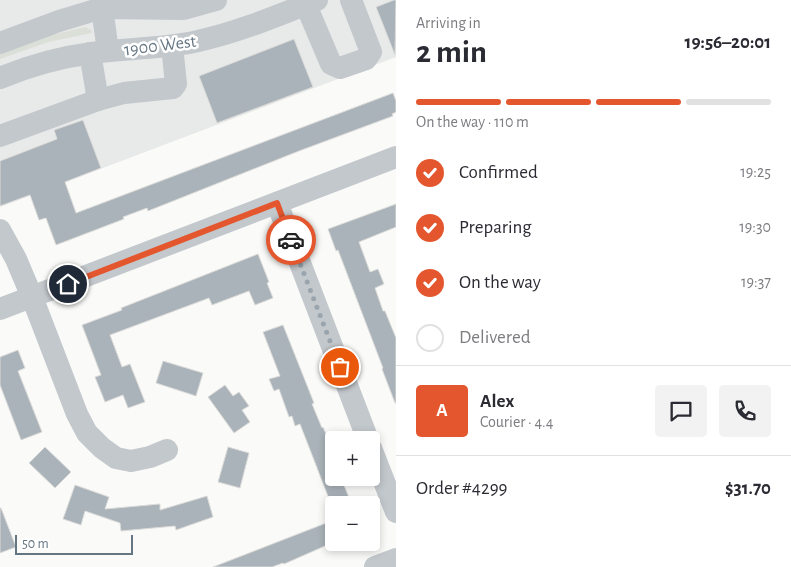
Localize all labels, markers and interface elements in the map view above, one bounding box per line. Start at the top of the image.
text: Arriving in [416,15,481,31]
street label: 1900 West [123,33,198,59]
text: 19:56–20:01 [685,33,771,52]
text: 2 min [416,36,487,68]
text: On the way · 110 m [416,114,529,130]
icon: check [416,159,444,187]
text: Confirmed [459,163,538,182]
text: 19:25 [740,164,771,180]
icon: check [416,214,444,242]
courier [266,215,316,265]
text: Preparing [459,218,532,237]
text: 19:30 [739,219,771,235]
icon: car [277,226,305,254]
pin [47,263,89,305]
icon: check [416,269,444,297]
icon: home [54,270,82,298]
text: On the way [459,273,541,292]
text: 19:37 [741,274,771,290]
text: Delivered [459,328,531,347]
pin [319,346,361,388]
icon: bag [326,353,354,381]
button: chat [655,385,707,437]
button: phone [719,385,771,437]
text: Alex [480,392,514,411]
text: A [436,401,448,420]
text: Courier · 4.4 [480,414,553,430]
map controls [325,431,380,551]
button: + [325,431,380,486]
text: Order #4299 [416,479,508,498]
text: $31.70 [725,479,771,498]
button: − [325,496,380,551]
scale bar [15,532,132,555]
text: 50 m [22,537,49,551]

